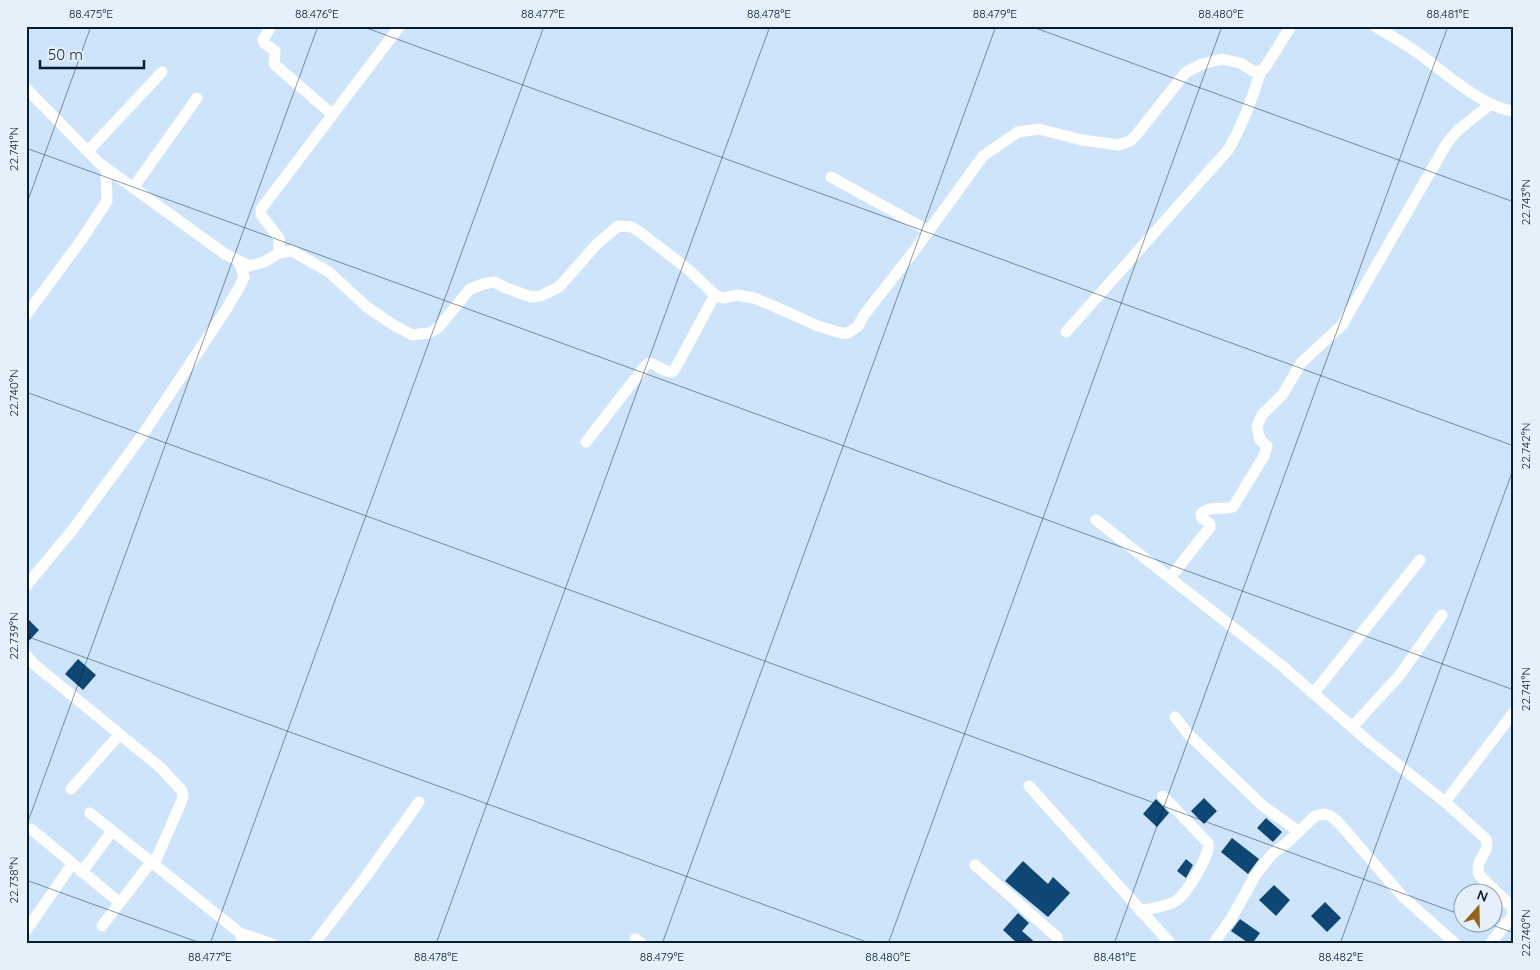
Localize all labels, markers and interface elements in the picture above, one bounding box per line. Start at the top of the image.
text: 88.475°E [69,6,113,21]
text: 88.476°E [295,6,339,21]
text: 88.477°E [521,6,565,21]
text: 88.478°E [747,6,791,21]
text: 88.479°E [973,6,1017,21]
text: 88.480°E [1198,6,1244,21]
text: 88.481°E [1427,6,1470,21]
scale bar [40,38,144,70]
text: 50 m [48,45,83,64]
text: 22.741°N [6,127,21,171]
text: 22.743°N [1518,179,1533,225]
text: 22.740°N [6,369,21,417]
text: 22.742°N [1518,423,1533,469]
text: 22.739°N [6,612,21,660]
text: 22.741°N [1518,667,1533,711]
text: 22.738°N [6,856,21,904]
north arrow [1452,882,1502,932]
text: N [1475,886,1490,906]
text: 22.740°N [1518,909,1533,957]
text: 88.477°E [188,949,232,964]
text: 88.478°E [414,949,458,964]
text: 88.479°E [640,949,684,964]
text: 88.480°E [865,949,911,964]
text: 88.481°E [1094,949,1137,964]
text: 88.482°E [1318,949,1364,964]

